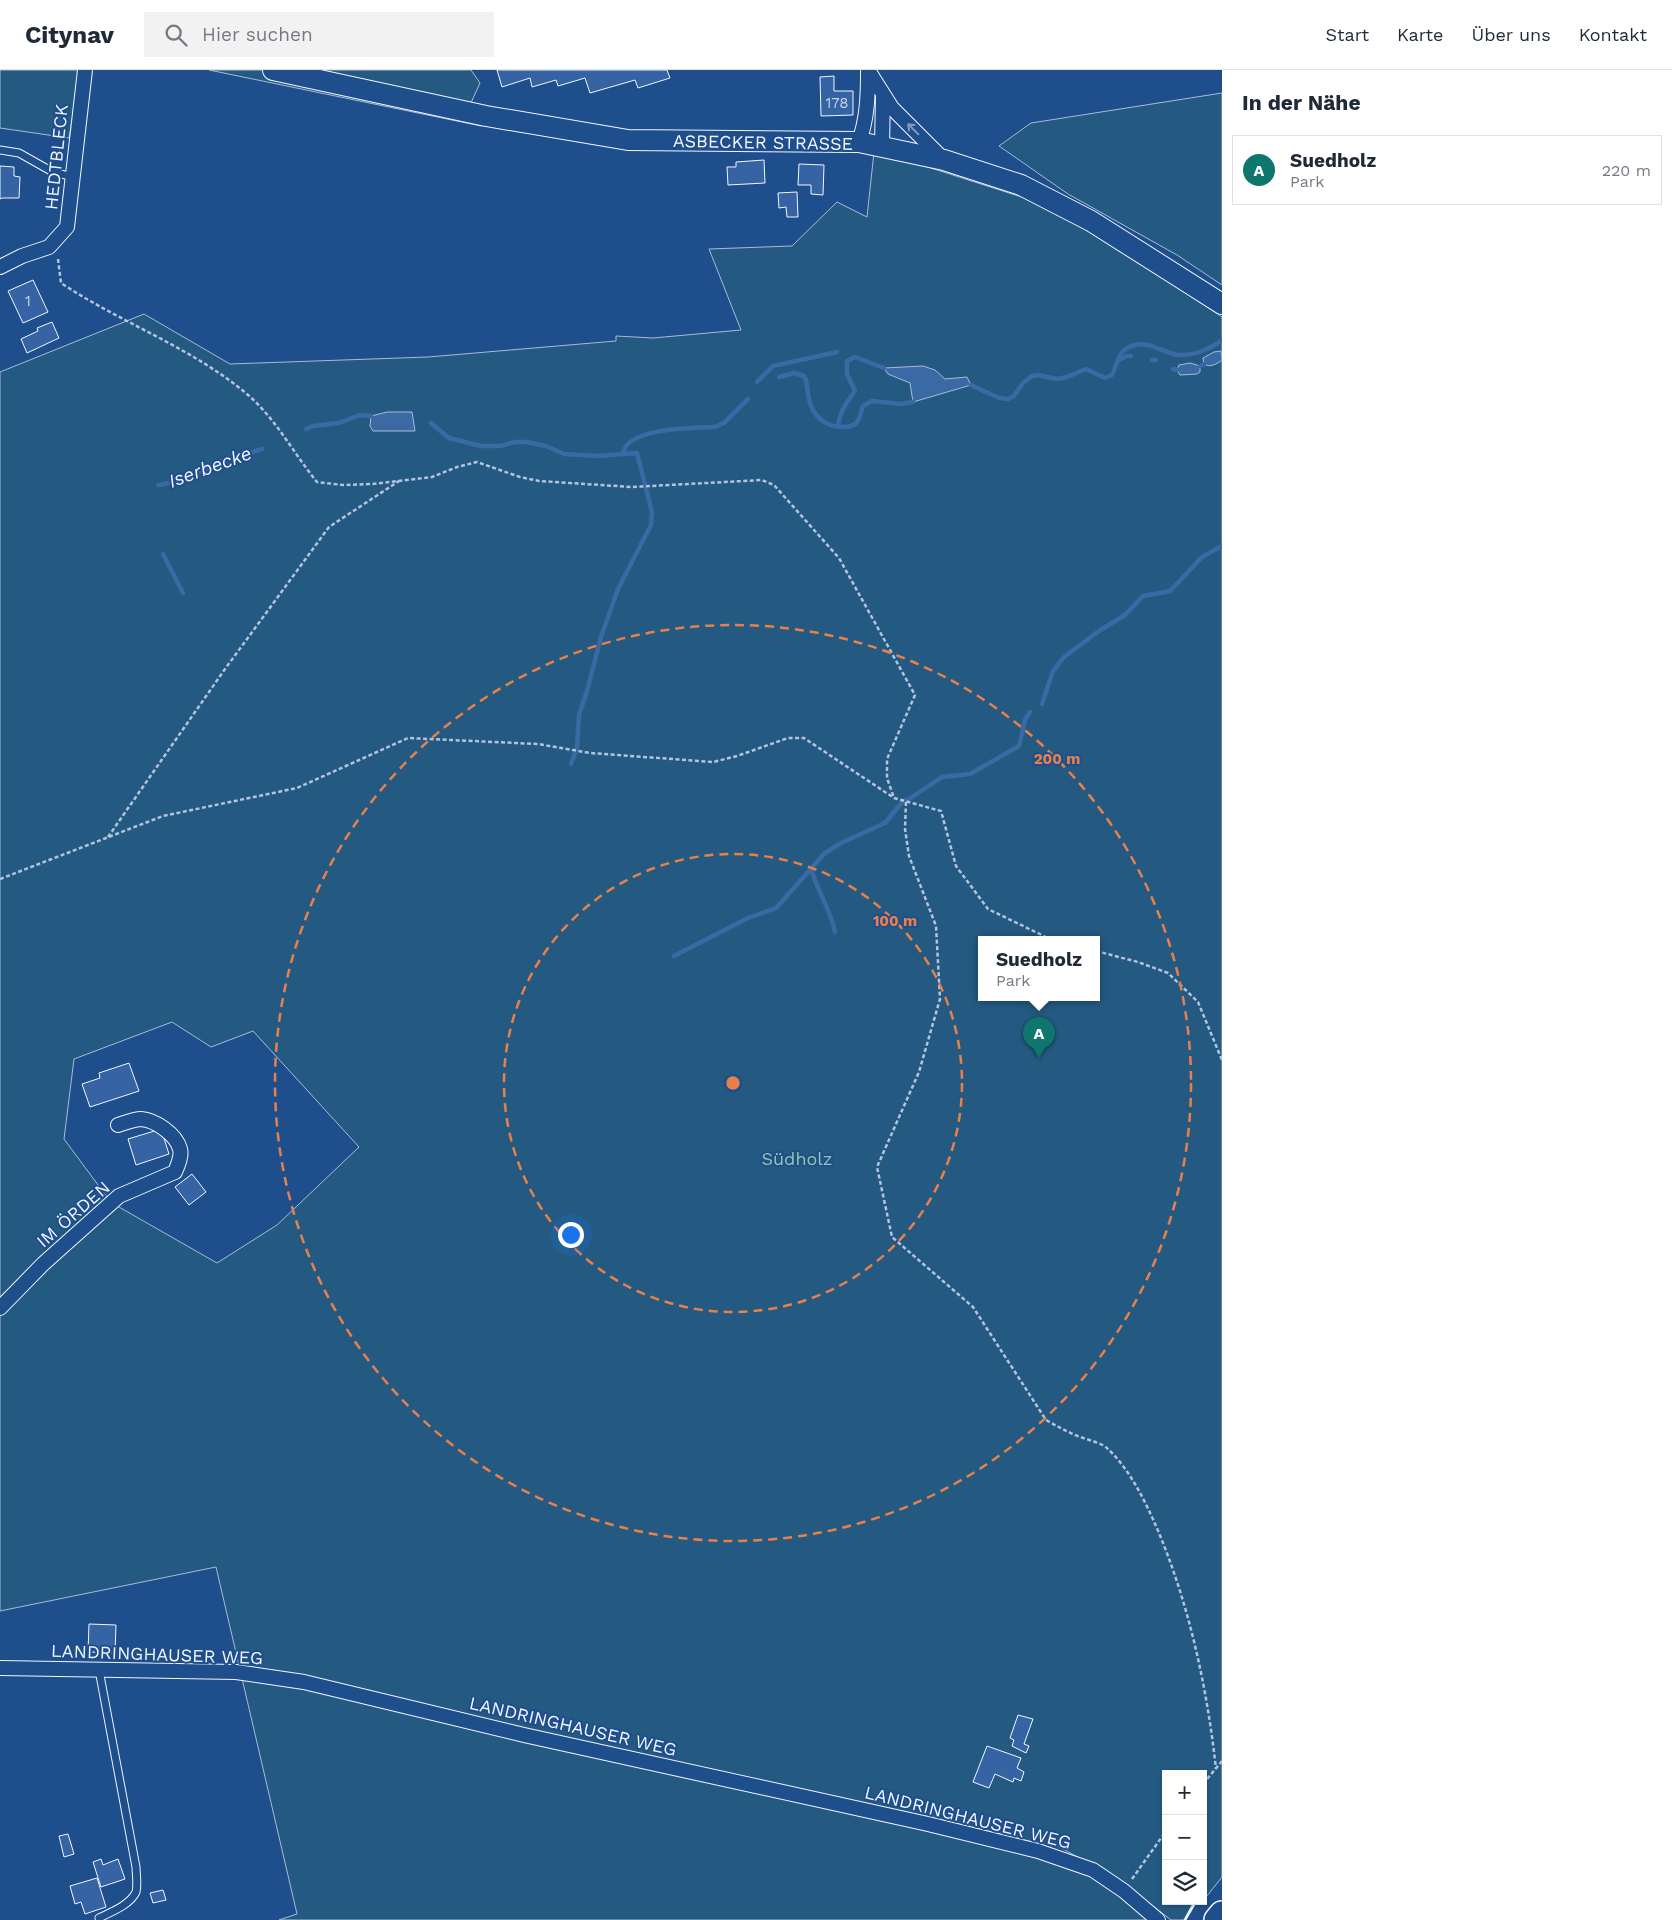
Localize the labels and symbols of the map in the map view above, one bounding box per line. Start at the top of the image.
house number: 178 [825,94,849,112]
street label: HEDTBLECK [40,103,72,211]
one-way arrow [907,123,919,135]
street label: ASBECKER STRASSE [673,130,853,154]
house number: 1 [25,292,31,310]
water label: Iserbecke [165,441,255,493]
text: 200 m [1034,750,1080,768]
text: 100 m [873,912,917,930]
pin: A [1023,1017,1055,1058]
centre of rings [724,1074,742,1092]
park label: Südholz [762,1148,832,1169]
street label: IM ÖRDEN [32,1177,114,1251]
your location [558,1222,584,1248]
street label: LANDRINGHAUSER WEG [51,1640,263,1668]
street label: LANDRINGHAUSER WEG [467,1692,679,1760]
street label: LANDRINGHAUSER WEG [863,1781,1073,1853]

